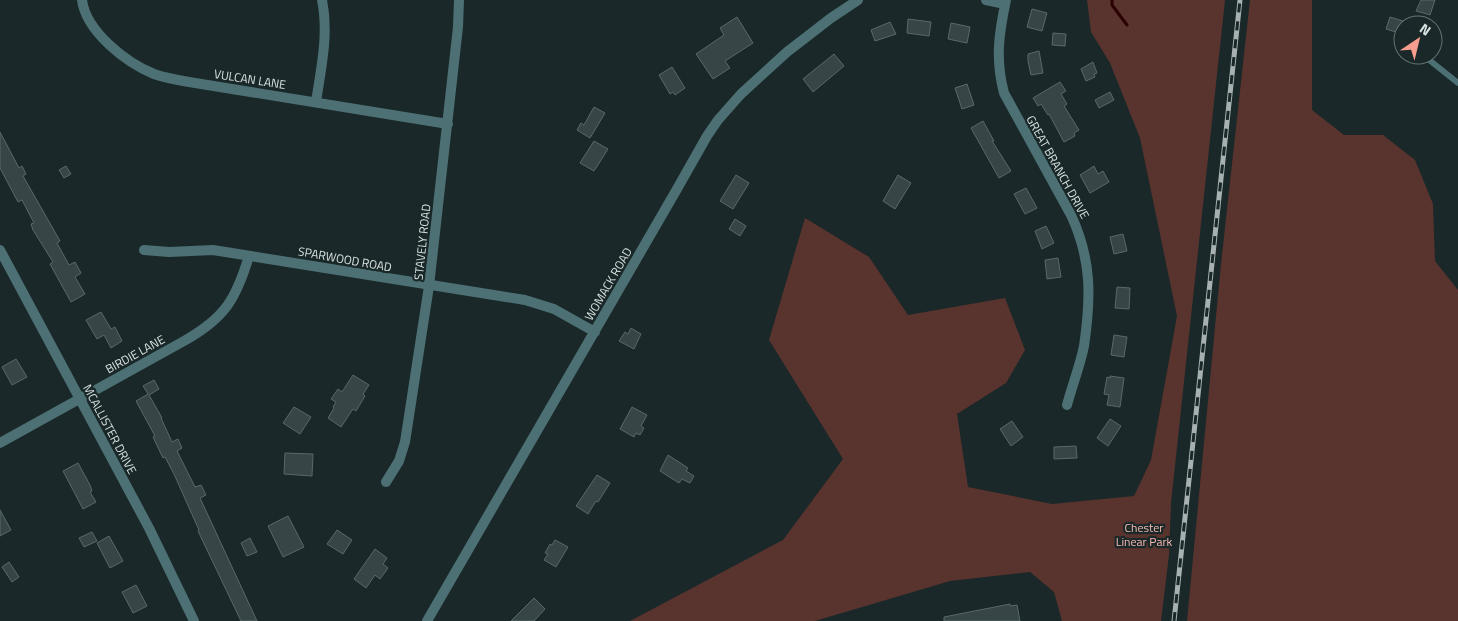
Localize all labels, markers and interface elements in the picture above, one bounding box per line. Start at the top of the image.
north arrow [1393,15,1443,65]
text: N [1416,18,1436,40]
street label: VULCAN LANE [213,64,288,94]
street label: GREAT BRANCH DRIVE [1022,112,1095,223]
street label: STAVELY ROAD [409,203,435,281]
street label: SPARWOOD ROAD [297,241,394,277]
street label: WOMACK ROAD [579,244,637,324]
street label: BIRDIE LANE [102,330,169,378]
street label: MCALLISTER DRIVE [78,381,142,478]
park label: Chester Linear Park [1116,518,1173,551]

